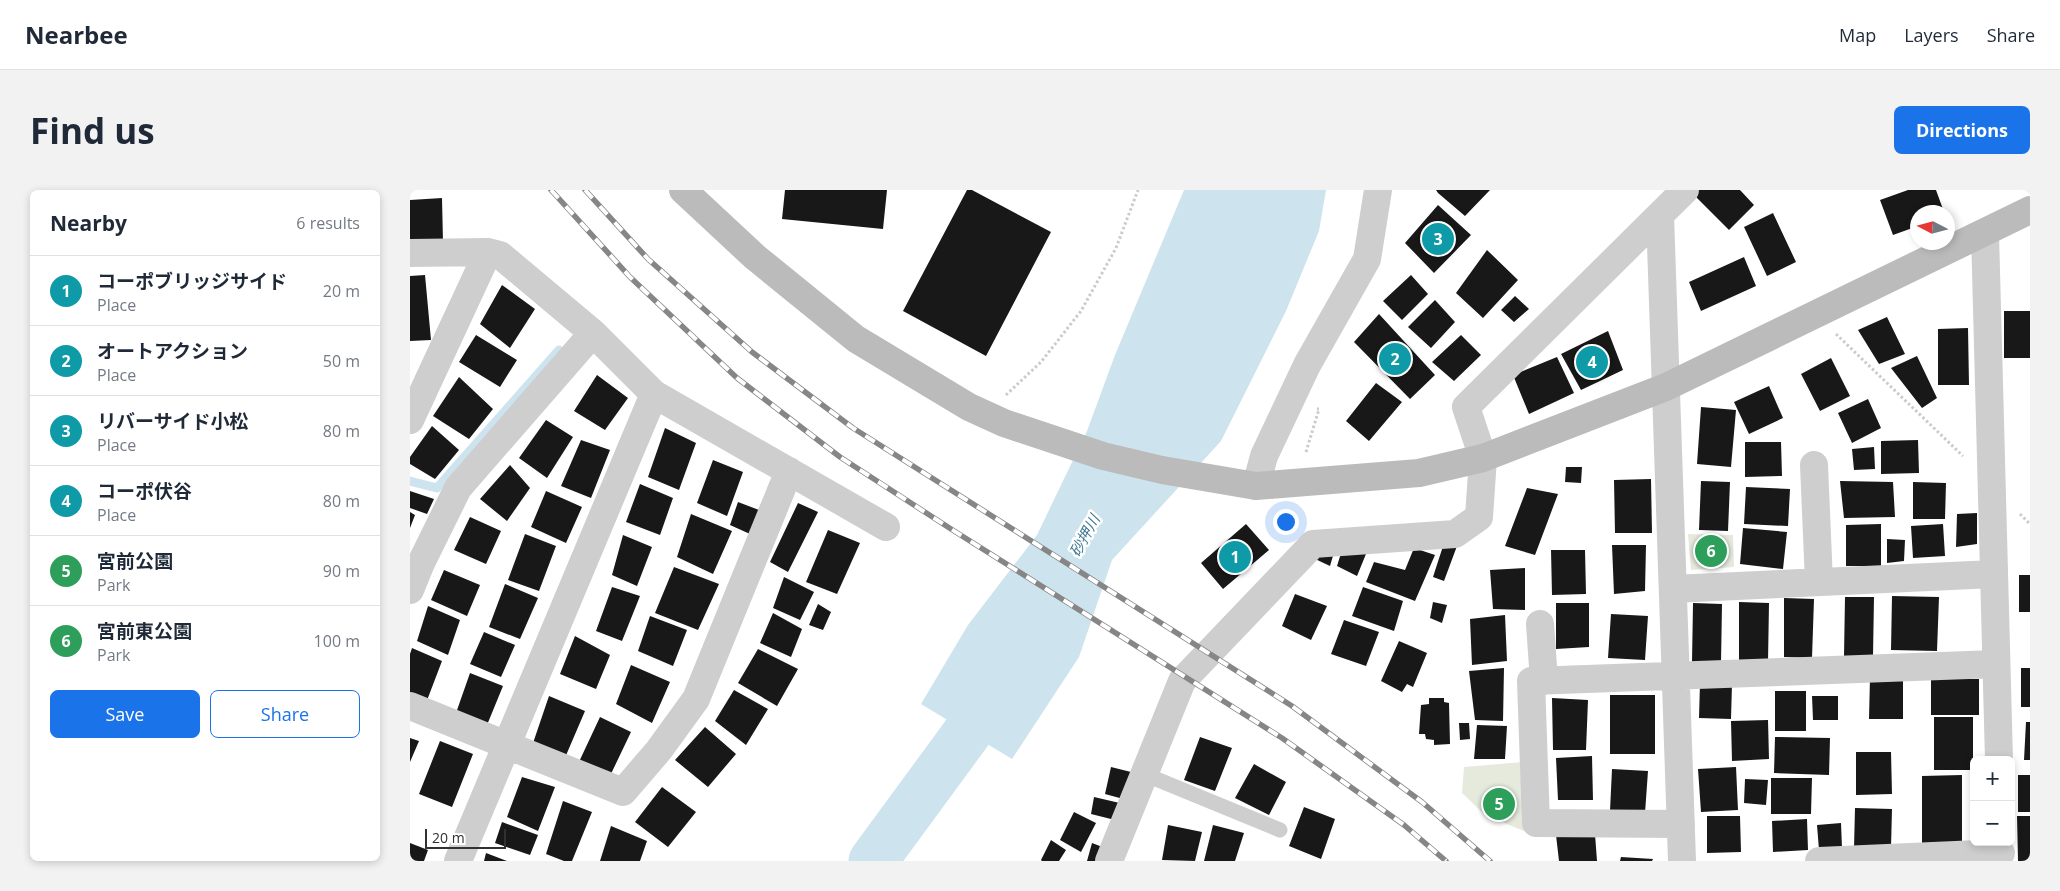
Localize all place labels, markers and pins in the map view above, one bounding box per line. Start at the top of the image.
pin: 3 [1422,220,1454,258]
pin: 2 [1379,340,1411,378]
pin: 4 [1576,343,1608,381]
pin: 6 [1695,532,1727,570]
pin: 1 [1219,538,1251,576]
pin: 5 [1483,785,1515,823]

